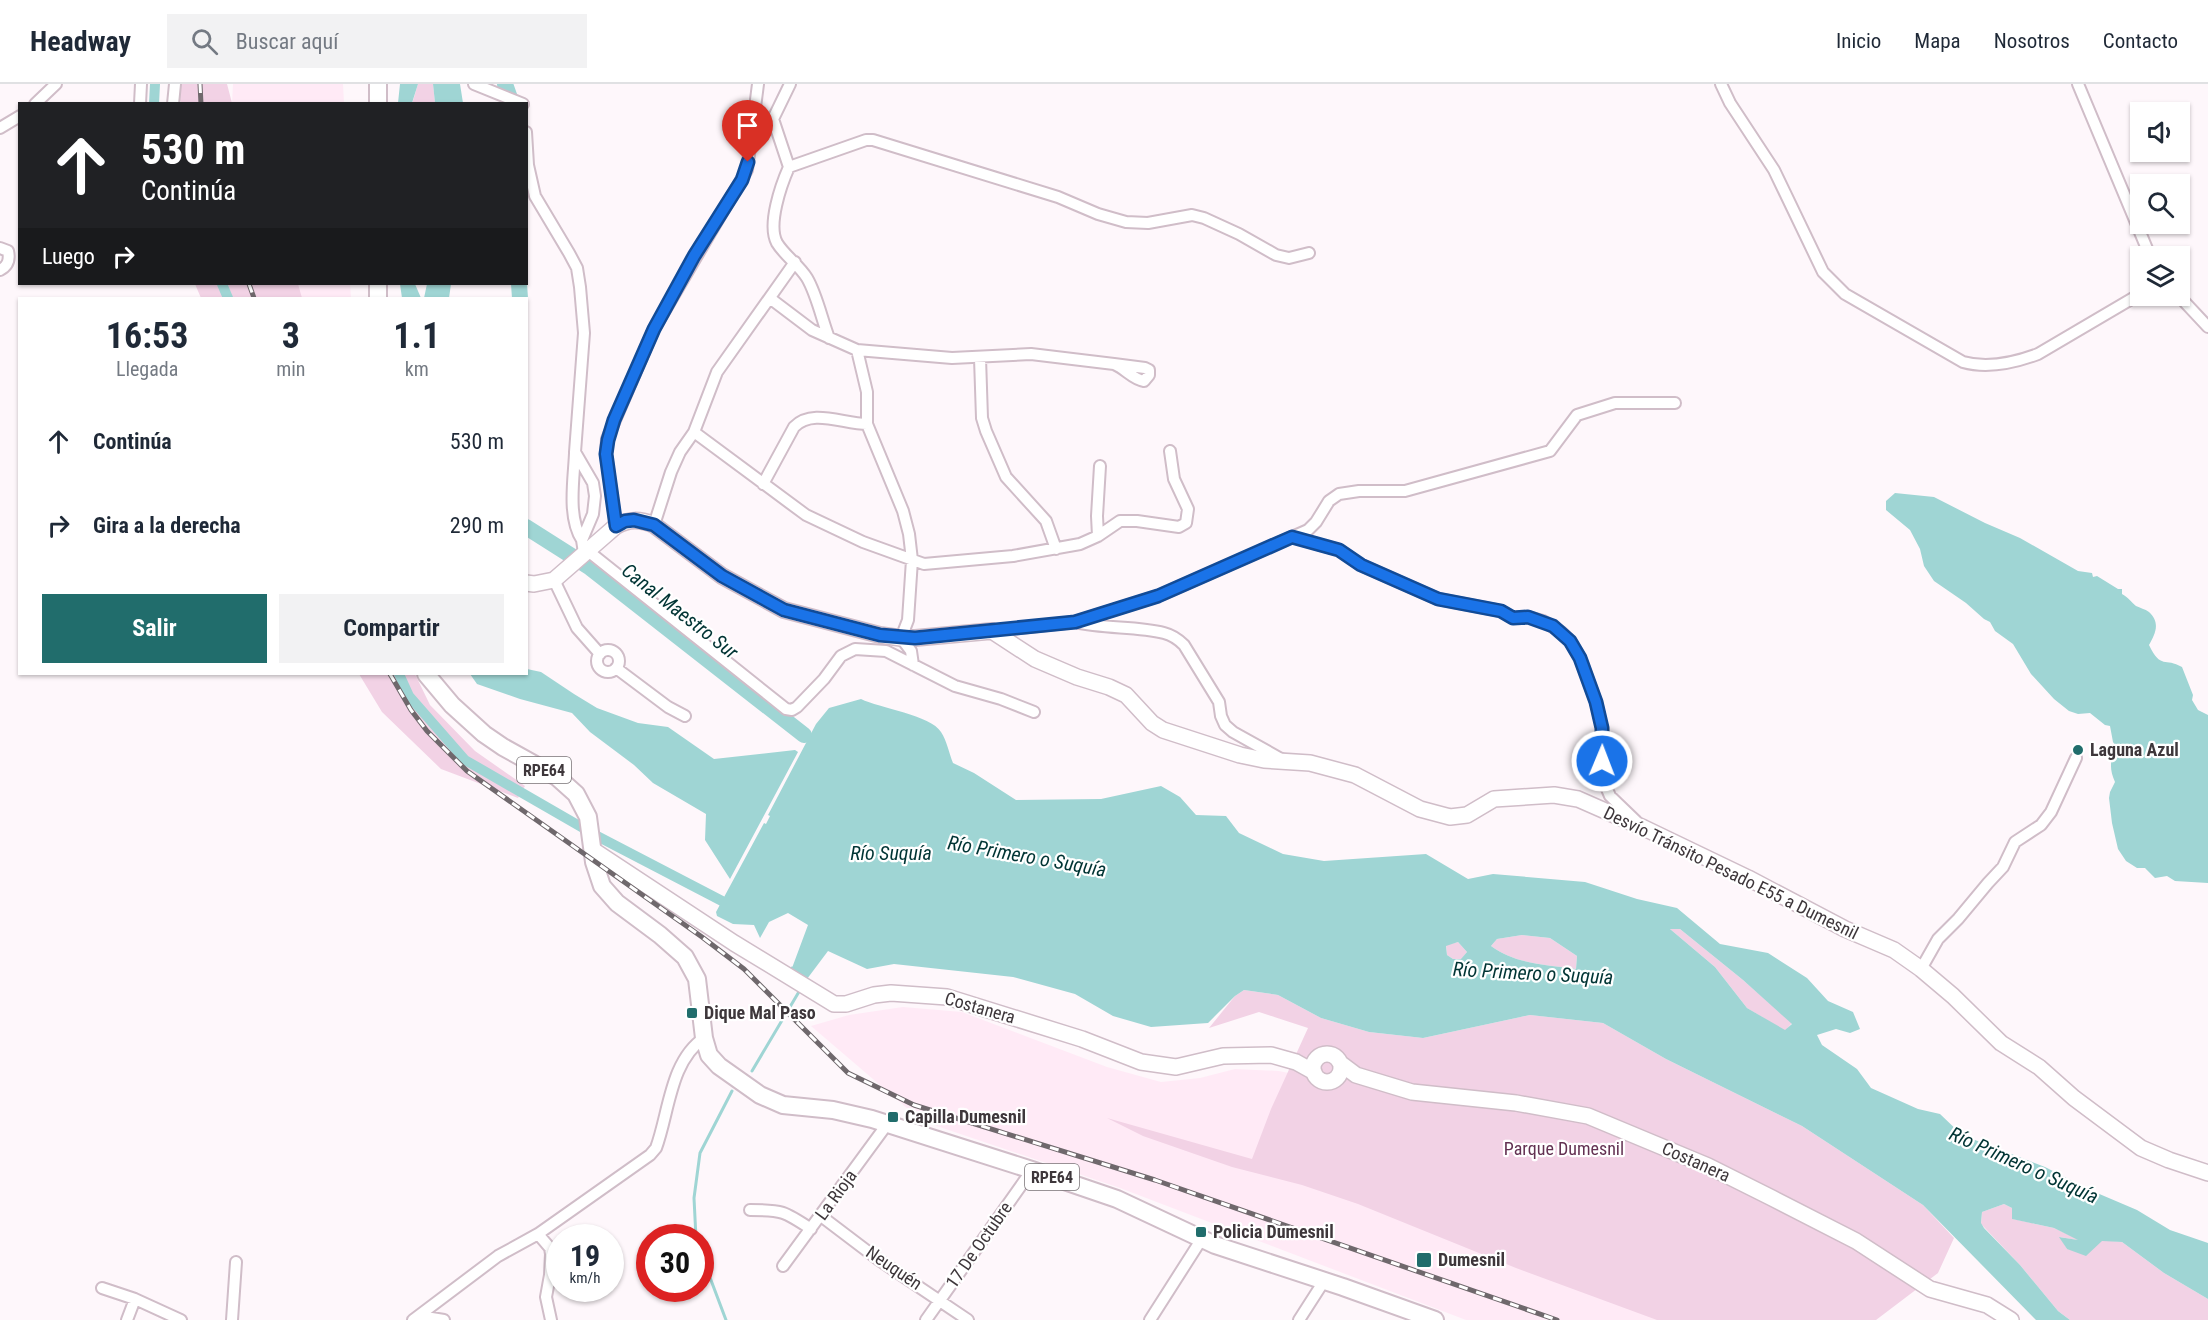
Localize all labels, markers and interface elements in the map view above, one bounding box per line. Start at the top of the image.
search box [167,14,587,68]
text: Headway [30,25,131,58]
icon: search [188,25,221,58]
text: Buscar aquí [236,29,338,54]
text: Inicio [1836,29,1881,53]
text: Mapa [1914,29,1961,53]
text: Nosotros [1994,29,2070,53]
text: Contacto [2103,29,2178,53]
pin [722,100,773,162]
map controls [2130,102,2190,306]
button: sound [2130,102,2190,162]
icon: arrive [731,109,764,142]
text: 530 m [141,125,246,174]
icon: ahead [42,126,120,204]
button: search [2130,174,2190,234]
text: Continúa [141,175,236,207]
icon: right [107,240,140,273]
text: Luego [42,244,95,269]
button: layers [2130,246,2190,306]
text: 16:53 [106,315,188,357]
text: 3 [282,315,300,357]
text: 1.1 [393,315,440,357]
text: Llegada [116,357,178,381]
text: min [276,357,306,381]
text: km [405,357,429,381]
icon: ahead [42,425,75,458]
text: Continúa [93,429,172,454]
text: 530 m [450,429,504,454]
icon: right [42,509,75,542]
text: Gira a la derecha [93,513,241,538]
text: 290 m [450,513,504,538]
water label: Canal Maestro Sur [617,558,744,665]
button: Salir [42,594,267,663]
button: Compartir [279,594,504,663]
position arrow [1570,729,1634,793]
place label: Laguna Azul [2090,739,2179,760]
marker: Laguna Azul [2071,743,2085,757]
road number: RPE64 [517,757,571,783]
street label: Desvío Tránsito Pesado E55 a Dumesnil [1601,802,1862,943]
water label: Río Primero o Suquía [946,830,1108,882]
water label: Río Suquía [850,841,932,865]
water label: Río Primero o Suquía [1452,957,1614,989]
street label: Costanera [942,987,1018,1028]
place label: Dique Mal Paso [704,1002,816,1023]
marker: Dique Mal Paso [685,1006,699,1020]
place label: Capilla Dumesnil [905,1106,1026,1127]
marker: Capilla Dumesnil [886,1110,900,1124]
water label: Río Primero o Suquía [1946,1121,2102,1209]
street label: Costanera [1659,1137,1734,1186]
park label: Parque Dumesnil [1504,1138,1624,1159]
road number: RPE64 [1025,1164,1079,1190]
street label: La Rioja [810,1166,861,1224]
street label: 17 De Octubre [941,1198,1016,1292]
place label: Policia Dumesnil [1213,1221,1334,1242]
speed limit sign: 30 [636,1224,714,1302]
marker: Policia Dumesnil [1194,1225,1208,1239]
text: 19 [570,1238,600,1273]
street label: Neuquén [862,1241,926,1294]
place label: Dumesnil [1438,1249,1505,1270]
marker: Dumesnil [1415,1251,1433,1269]
text: km/h [570,1269,600,1287]

